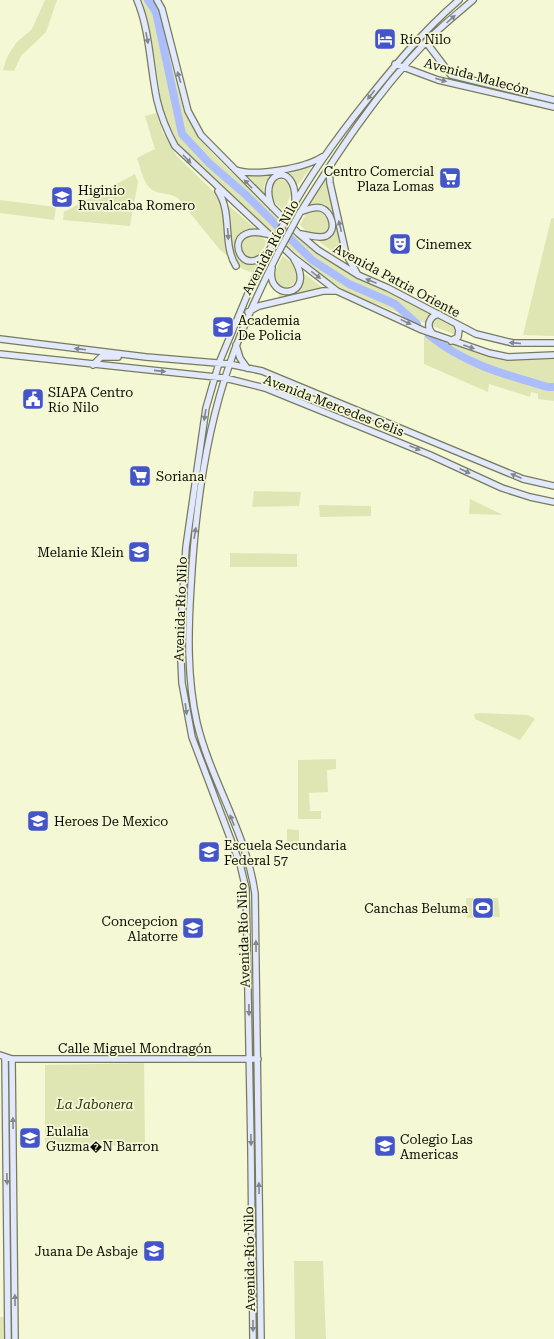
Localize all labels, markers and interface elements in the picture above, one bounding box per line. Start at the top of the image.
one-way arrow [446,15,456,24]
hotel icon: Río Nilo [372,26,398,52]
one-way arrow [144,32,150,44]
place label: Río Nilo [400,32,451,47]
street label: Avenida Malecón [423,55,532,98]
one-way arrow [176,71,182,83]
one-way arrow [435,77,447,83]
one-way arrow [367,89,376,100]
one-way arrow [182,154,191,163]
place label: Centro Comercial Plaza Lomas [324,164,434,194]
supermarket icon: Centro Comercial Plaza Lomas [437,165,463,191]
one-way arrow [243,179,253,189]
place label: Higinio Ruvalcaba Romero [78,183,195,213]
school or university icon: Higinio Ruvalcaba Romero [49,184,75,210]
street label: Avenida Río Nilo [239,197,302,297]
one-way arrow [336,220,342,232]
one-way arrow [225,228,232,240]
theatre icon: Cinemex [387,231,413,257]
place label: Cinemex [416,237,472,252]
street label: Avenida Patria Oriente [331,241,463,320]
one-way arrow [311,271,322,279]
one-way arrow [366,278,377,284]
place label: Academia De Policia [238,313,301,343]
school or university icon: Academia De Policia [210,314,236,340]
one-way arrow [401,319,412,325]
one-way arrow [509,339,521,346]
one-way arrow [464,344,476,350]
one-way arrow [74,346,86,352]
one-way arrow [154,368,166,375]
street label: Avenida Mercedes Celis [262,372,406,439]
place label: SIAPA Centro Río Nilo [48,385,133,415]
public building icon: SIAPA Centro Río Nilo [20,386,46,412]
one-way arrow [202,409,208,421]
one-way arrow [409,446,421,452]
supermarket icon: Soriana [127,463,153,489]
one-way arrow [460,468,471,474]
place label: Soriana [156,469,204,484]
one-way arrow [510,473,522,479]
one-way arrow [192,527,198,539]
school or university icon: Melanie Klein [126,539,152,565]
place label: Melanie Klein [38,545,125,560]
street label: Avenida Río Nilo [171,556,190,662]
one-way arrow [183,703,189,715]
school or university icon: Heroes De Mexico [25,808,51,834]
place label: Heroes De Mexico [54,814,168,829]
one-way arrow [229,814,235,825]
place label: Escuela Secundaria Federal 57 [224,838,347,868]
school or university icon: Escuela Secundaria Federal 57 [196,839,222,865]
street label: Avenida Río Nilo [234,882,253,988]
sports icon: Canchas Beluma [470,895,496,921]
place label: Canchas Beluma [364,901,468,916]
place label: Concepcion Alatorre [102,914,179,944]
school or university icon: Concepcion Alatorre [180,915,206,941]
one-way arrow [253,940,260,952]
one-way arrow [246,1004,252,1017]
street label: Calle Miguel Mondragón [58,1041,213,1056]
park label: La Jabonera [56,1097,134,1112]
one-way arrow [10,1116,16,1129]
place label: Eulalia Guzma�N Barron [46,1124,159,1154]
school or university icon: Eulalia Guzma�N Barron [17,1125,43,1151]
place label: Colegio Las Americas [400,1132,473,1162]
school or university icon: Colegio Las Americas [372,1133,398,1159]
one-way arrow [248,1134,254,1147]
one-way arrow [4,1173,10,1186]
one-way arrow [256,1181,262,1194]
street label: Avenida Río Nilo [241,1206,258,1312]
school or university icon: Juana De Asbaje [141,1238,167,1264]
place label: Juana De Asbaje [35,1244,138,1259]
one-way arrow [12,1293,18,1306]
one-way arrow [250,1320,256,1333]

